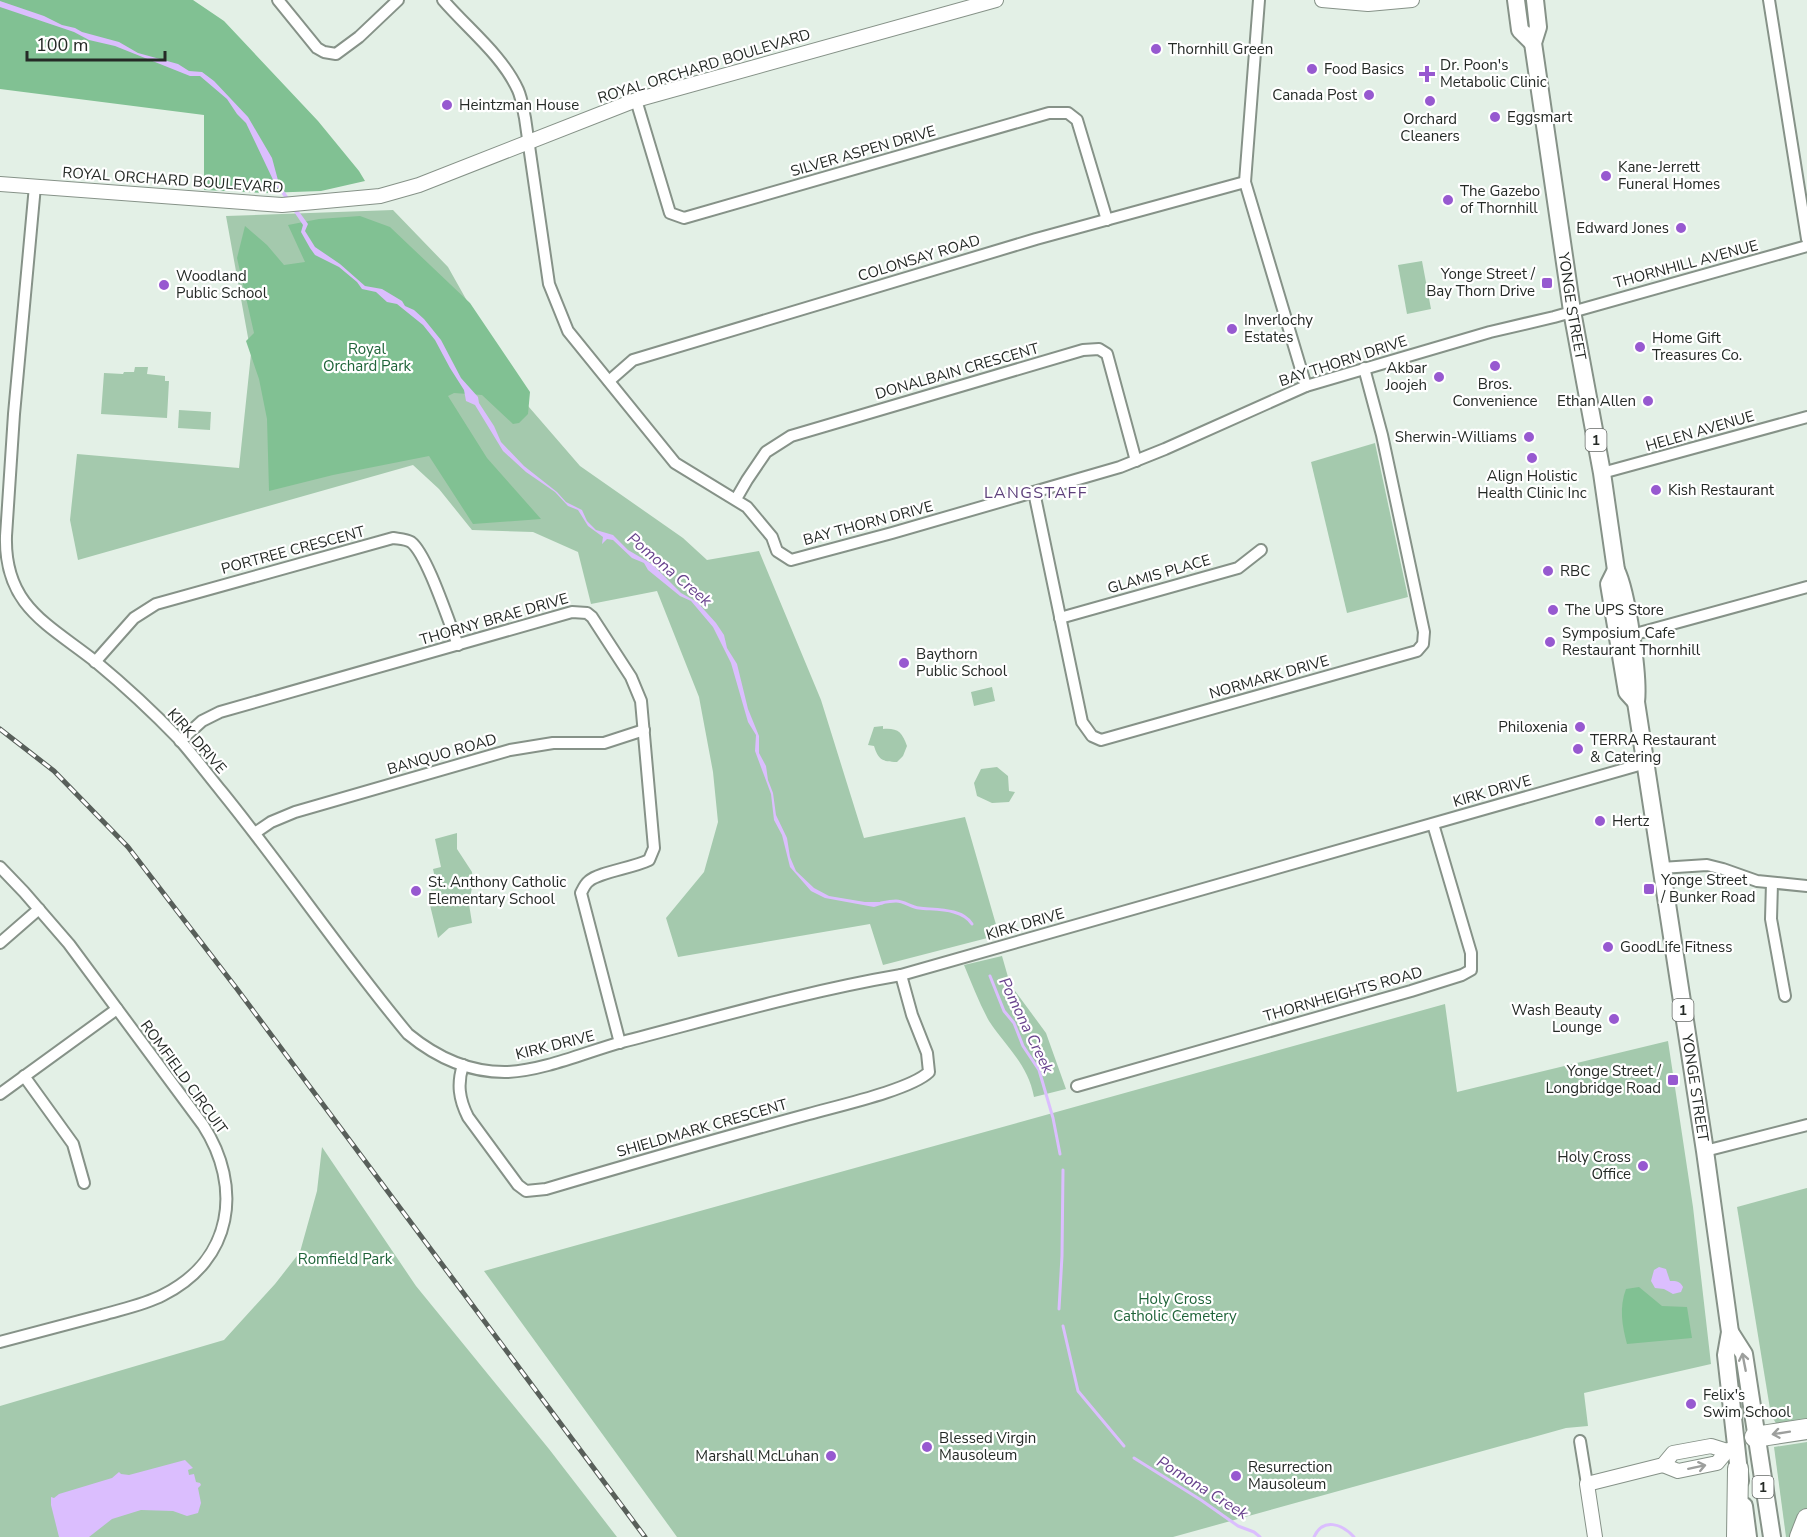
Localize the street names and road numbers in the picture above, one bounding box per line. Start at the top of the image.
street label: ROYAL ORCHARD BOULEVARD [595,24,813,108]
street label: SILVER ASPEN DRIVE [788,121,938,181]
street label: ROYAL ORCHARD BOULEVARD [62,162,284,198]
street label: COLONSAY ROAD [855,230,983,286]
street label: THORNHILL AVENUE [1612,235,1760,293]
street label: YONGE STREET [1553,250,1591,362]
street label: BAY THORN DRIVE [1276,331,1410,391]
street label: DONALBAIN CRESCENT [873,338,1041,404]
street label: HELEN AVENUE [1643,406,1757,456]
road number: 1 [1586,429,1606,451]
street label: BAY THORN DRIVE [801,496,935,550]
street label: PORTREE CRESCENT [219,521,367,579]
street label: GLAMIS PLACE [1105,550,1213,598]
street label: THORNY BRAE DRIVE [417,588,571,650]
street label: NORMARK DRIVE [1207,650,1331,704]
street label: KIRK DRIVE [163,704,231,778]
street label: BANQUO ROAD [385,729,499,779]
street label: KIRK DRIVE [1451,770,1533,812]
street label: KIRK DRIVE [984,903,1066,945]
street label: THORNHEIGHTS ROAD [1261,962,1425,1026]
road number: 1 [1672,999,1694,1021]
street label: ROMFIELD CIRCUIT [136,1016,232,1138]
street label: KIRK DRIVE [513,1026,597,1064]
street label: YONGE STREET [1677,1031,1713,1143]
street label: SHIELDMARK CRESCENT [614,1094,790,1162]
road number: 1 [1752,1476,1774,1498]

